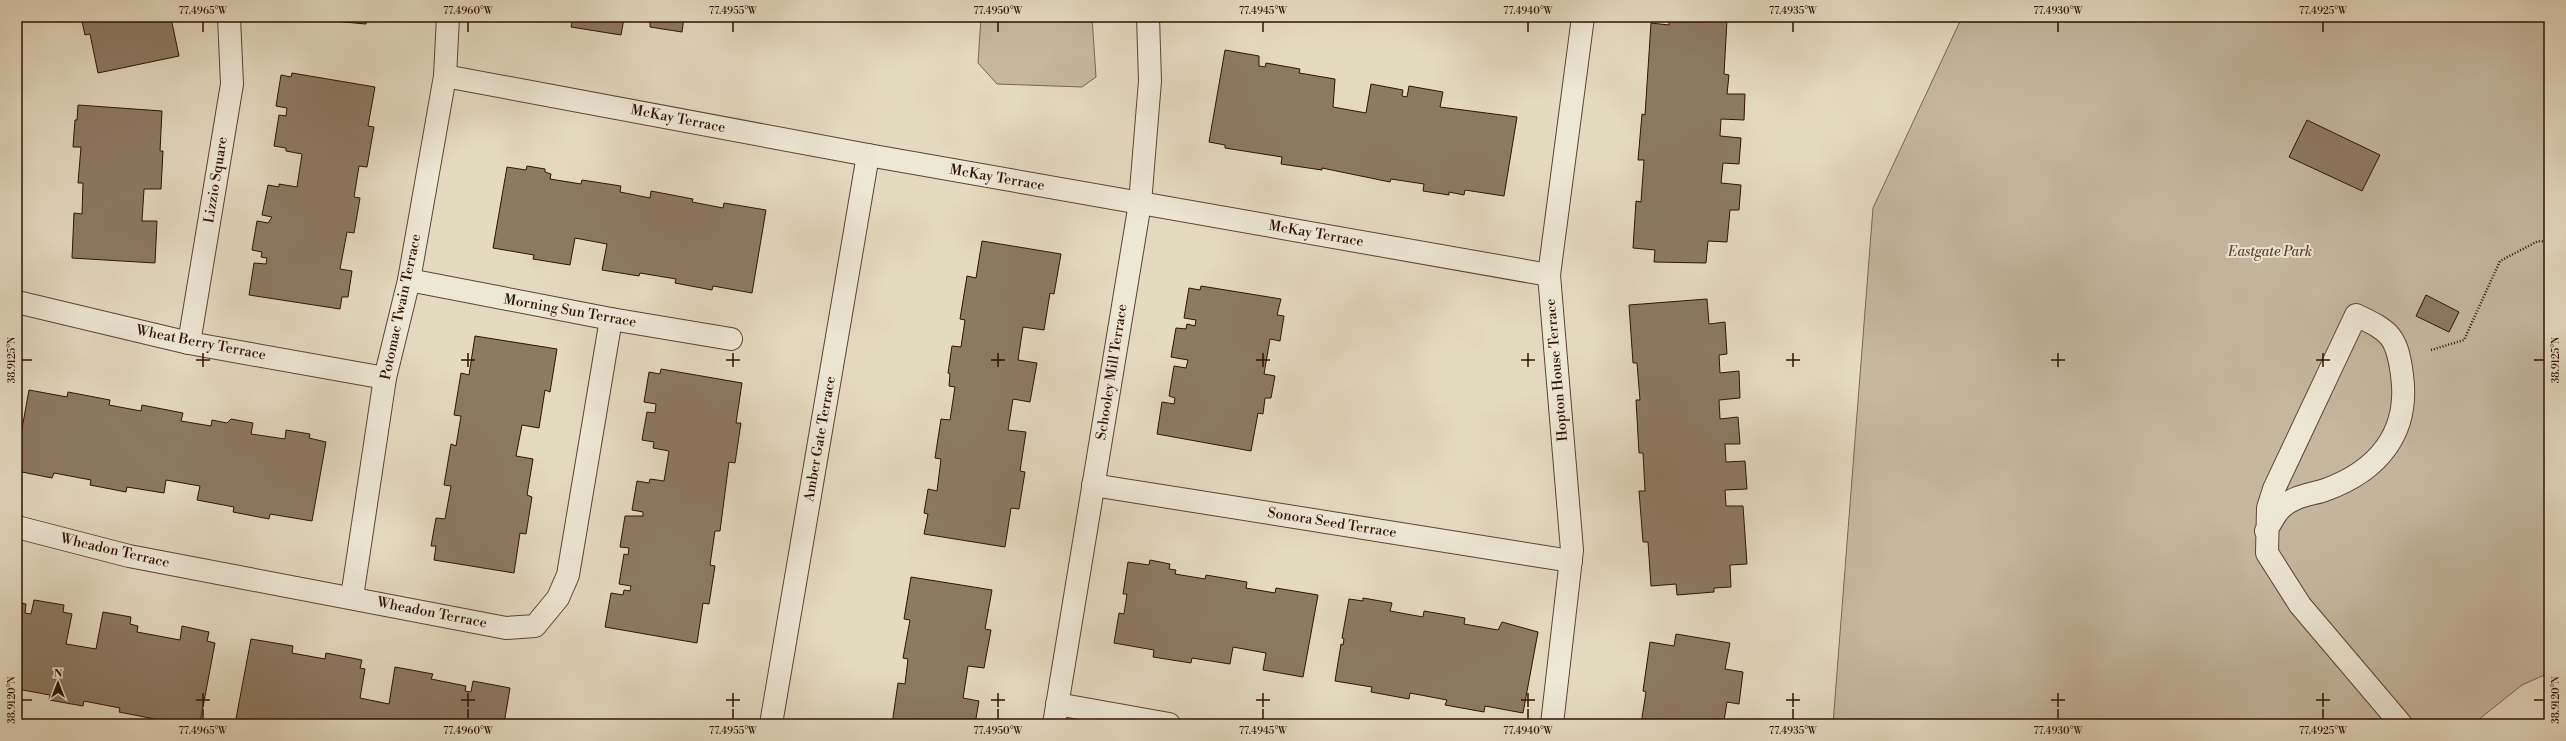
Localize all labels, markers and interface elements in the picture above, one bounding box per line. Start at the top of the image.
text: 77.4965°W [179,5,228,17]
text: 77.4960°W [443,5,494,17]
text: 77.4955°W [709,5,758,17]
text: 77.4950°W [974,5,1023,17]
text: 77.4945°W [1239,5,1288,17]
text: 77.4940°W [1503,5,1554,17]
text: 77.4935°W [1769,5,1818,17]
text: 77.4930°W [2034,5,2083,17]
text: 77.4925°W [2299,5,2348,17]
street label: McKay Terrace [629,101,727,137]
street label: Lizzio Square [200,135,232,225]
street label: McKay Terrace [948,161,1046,195]
street label: McKay Terrace [1267,217,1365,251]
street label: Potomac Twain Terrace [377,232,425,382]
park label: Eastgate Park [2227,243,2312,261]
street label: Morning Sun Terrace [502,290,638,332]
street label: Hopton House Terrace [1542,298,1572,442]
street label: Schooley Mill Terrace [1092,303,1132,441]
street label: Wheat Berry Terrace [134,321,267,364]
text: 38.9125°N [6,336,18,383]
text: 38.9125°N [2550,336,2562,383]
street label: Amber Gate Terrace [800,375,840,504]
street label: Sonora Seed Terrace [1266,504,1398,542]
street label: Wheadon Terrace [58,529,171,572]
street label: Wheadon Terrace [375,593,488,632]
north arrow [38,663,78,703]
text: N [54,667,63,681]
text: 38.9120°N [6,676,18,724]
text: 38.9120°N [2550,676,2562,724]
text: 77.4965°W [179,725,228,737]
text: 77.4960°W [443,725,494,737]
text: 77.4955°W [709,725,758,737]
text: 77.4950°W [974,725,1023,737]
text: 77.4945°W [1239,725,1288,737]
text: 77.4940°W [1503,725,1554,737]
text: 77.4935°W [1769,725,1818,737]
text: 77.4930°W [2034,725,2083,737]
text: 77.4925°W [2299,725,2348,737]

